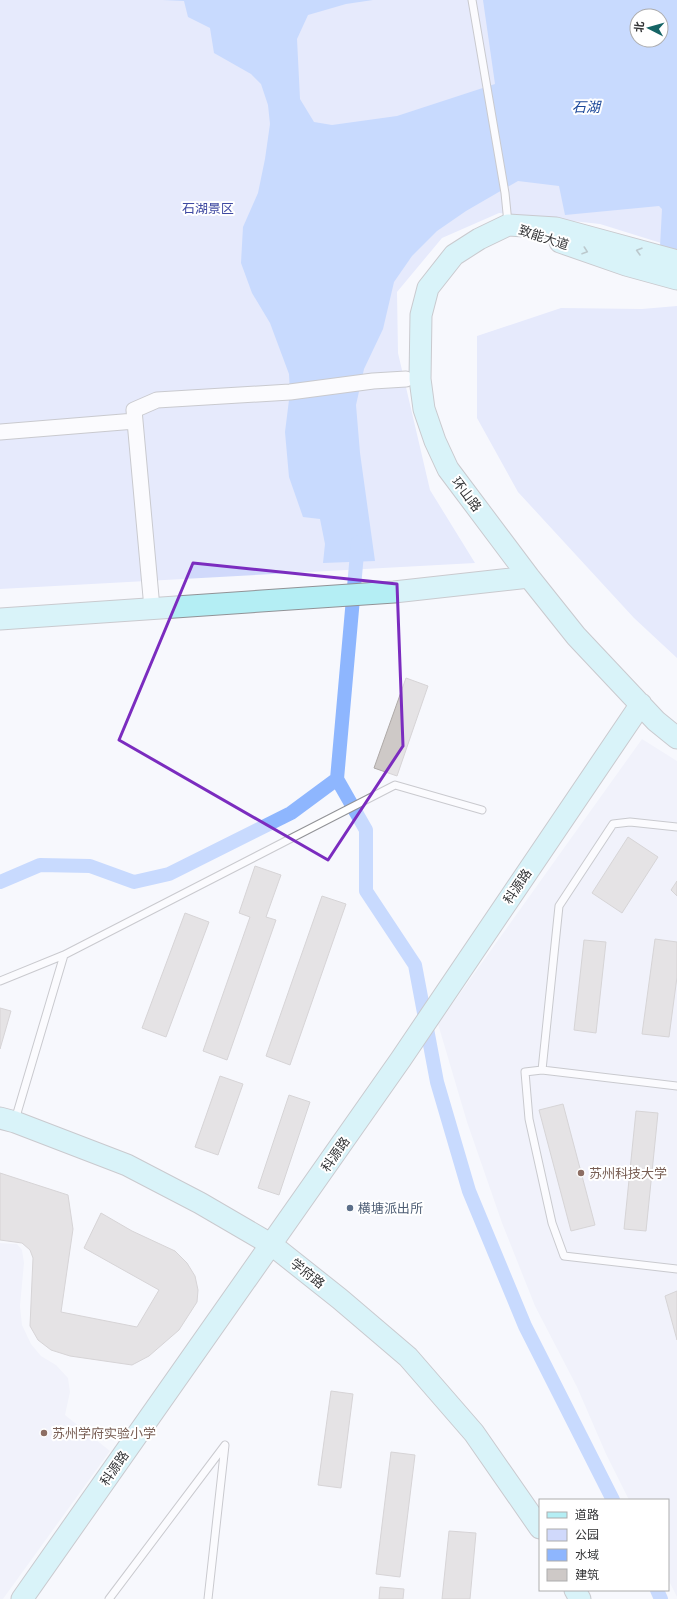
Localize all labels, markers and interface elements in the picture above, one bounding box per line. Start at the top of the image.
north arrow [629,8,669,48]
text: 北 [632,21,647,33]
water label: 石湖 [572,98,602,116]
park label: 石湖景区 [182,200,234,216]
street label: 致能大道 [517,221,571,253]
one-way arrow [582,246,589,254]
one-way arrow [636,247,643,256]
street label: 环山路 [449,474,485,514]
street label: 科源路 [499,865,535,907]
street label: 科源路 [317,1133,353,1175]
place label: 苏州科技大学 [589,1165,667,1181]
marker: 苏州科技大学 [576,1168,586,1178]
place label: 横塘派出所 [358,1200,423,1216]
marker: 横塘派出所 [345,1203,355,1213]
street label: 学府路 [288,1255,328,1291]
place label: 苏州学府实验小学 [52,1425,156,1441]
marker: 苏州学府实验小学 [39,1428,49,1438]
street label: 科源路 [96,1447,132,1489]
legend [539,1499,669,1591]
text: 道路 [575,1507,599,1522]
text: 公园 [575,1527,599,1542]
text: 水域 [575,1547,599,1562]
text: 建筑 [575,1567,599,1582]

